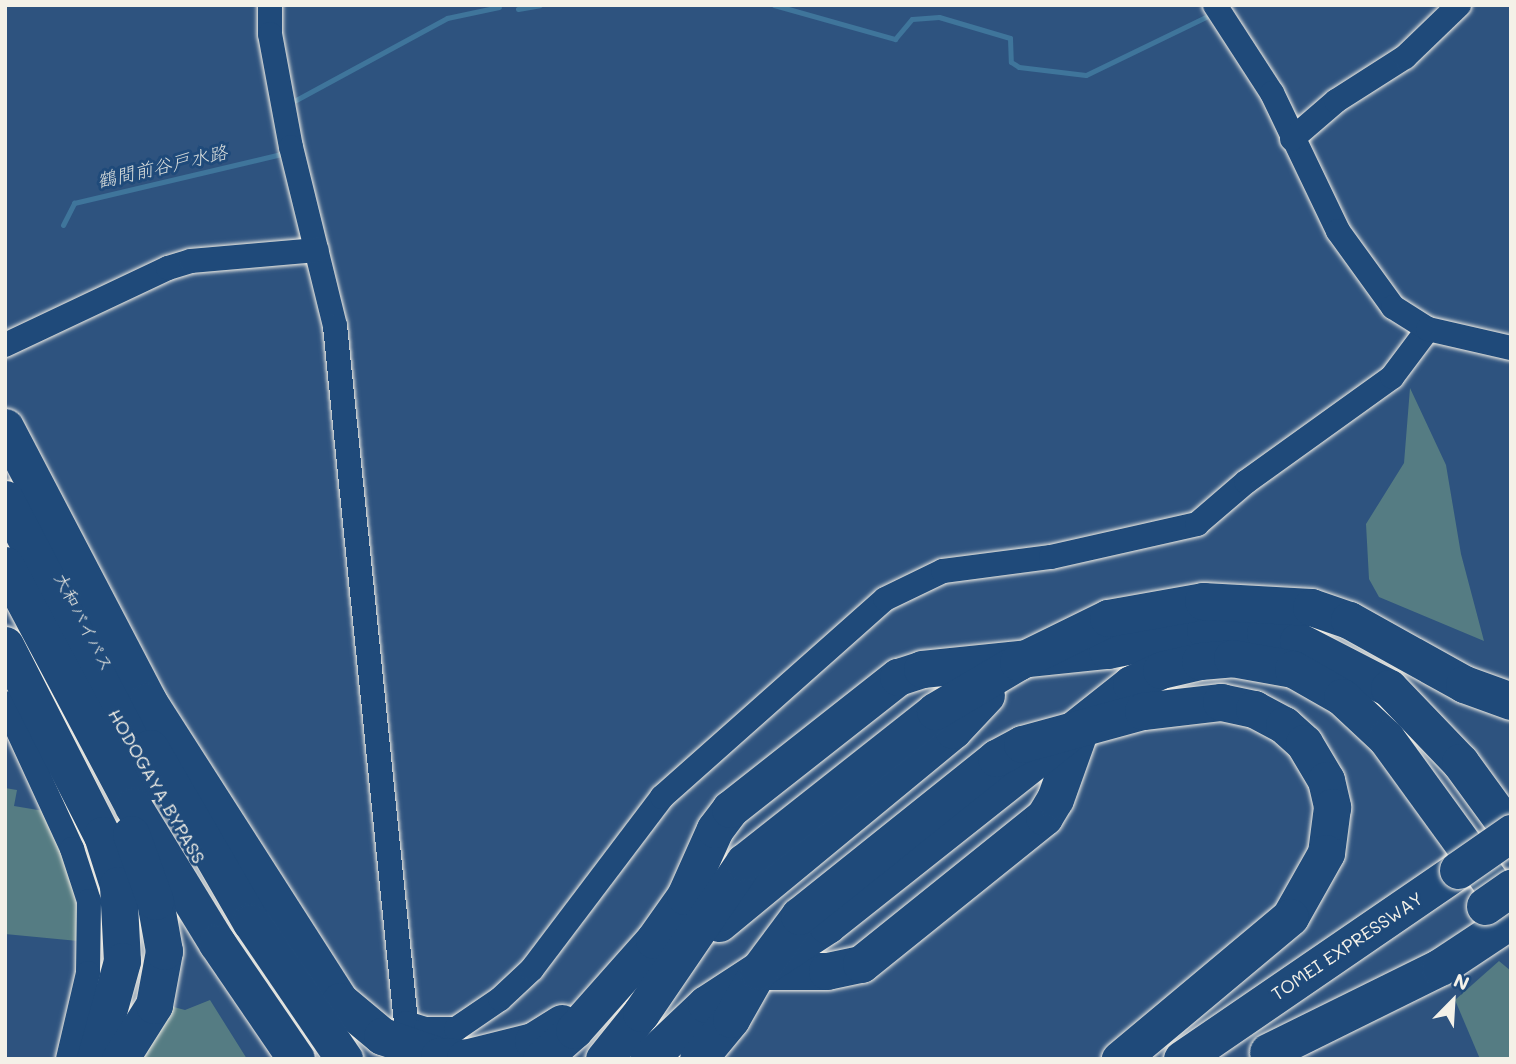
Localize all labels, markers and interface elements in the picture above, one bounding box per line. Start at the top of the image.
water label: 鶴間前谷戸水路 [95,140,229,192]
street label: 大和バイパス [50,569,118,675]
street label: HODOGAYA BYPASS [104,705,210,867]
street label: TOMEI EXPRESSWAY [1267,887,1427,1005]
north arrow [1418,966,1488,1036]
text: N [1450,967,1473,996]

